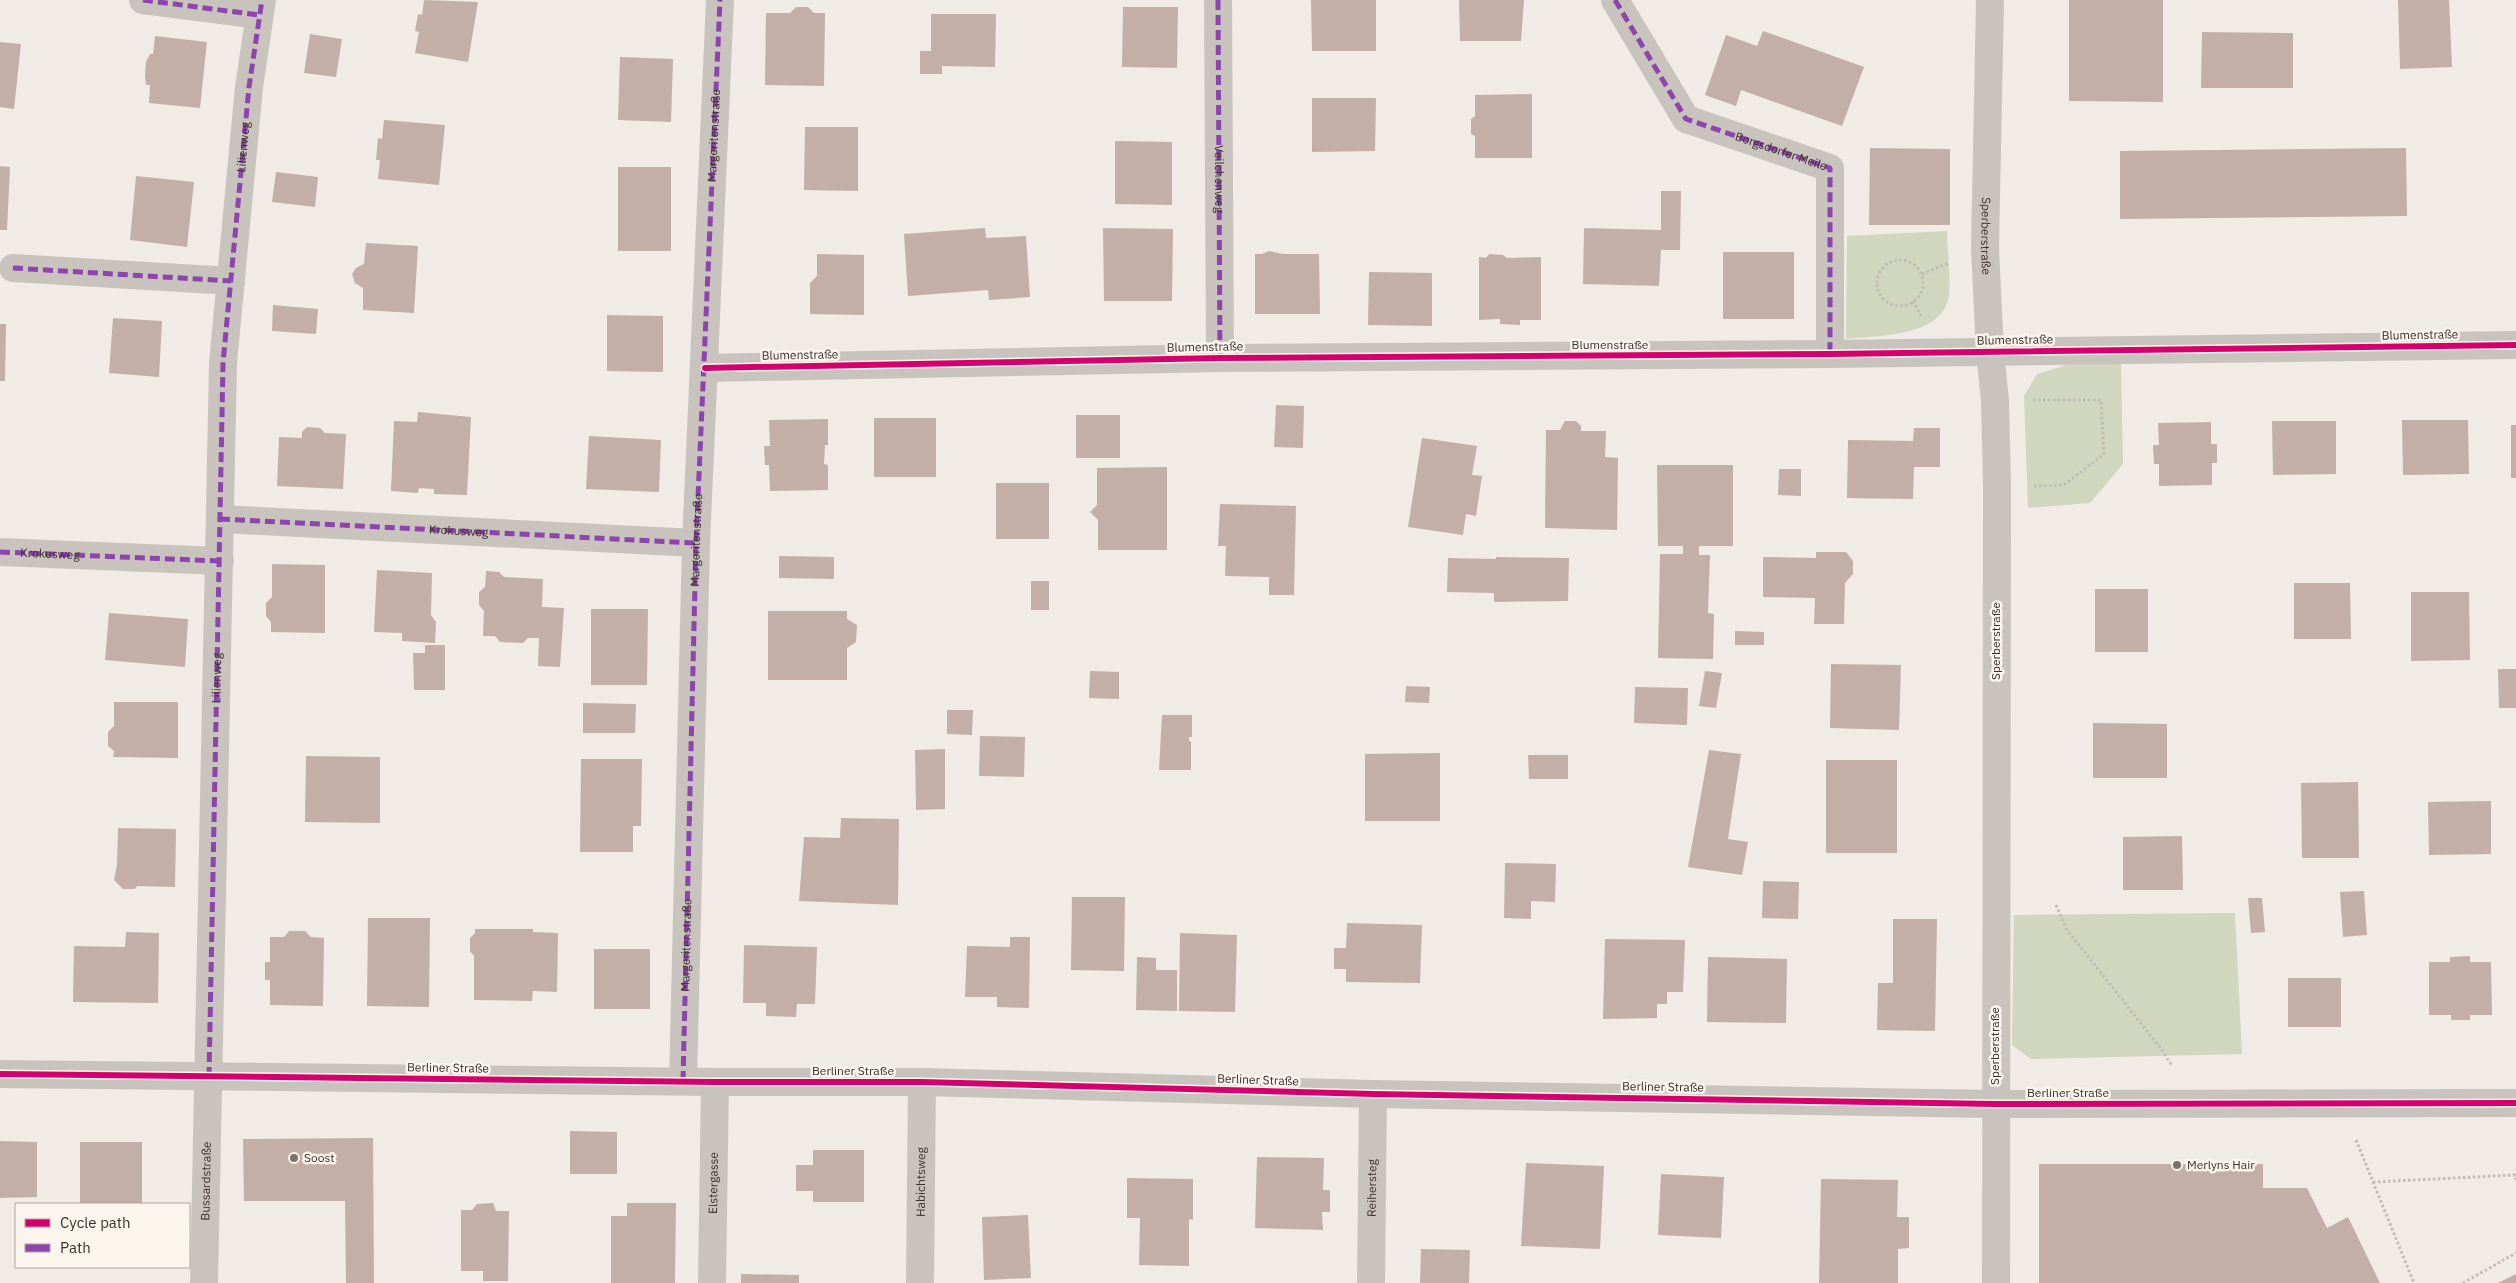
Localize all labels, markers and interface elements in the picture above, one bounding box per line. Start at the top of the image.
street label: Margeritenstraße [704,88,723,182]
street label: Lilienweg [233,120,253,173]
street label: Borgsdorfer Meile [1733,128,1829,174]
street label: Veilchenweg [1212,145,1227,214]
street label: Sperberstraße [1978,197,1994,276]
street label: Blumenstraße [2381,326,2459,343]
street label: Blumenstraße [1976,331,2054,348]
street label: Blumenstraße [1572,337,1649,352]
street label: Blumenstraße [1166,338,1244,355]
street label: Blumenstraße [761,346,839,363]
street label: Margeritenstraße [687,493,705,587]
street label: Krokusweg [429,522,489,540]
street label: Krokusweg [20,545,81,562]
street label: Sperberstraße [1988,602,2003,680]
street label: Lilienweg [208,652,224,704]
street label: Margeritenstraße [677,898,694,992]
street label: Sperberstraße [1987,1007,2002,1085]
street label: Berliner Straße [407,1059,490,1076]
street label: Berliner Straße [812,1063,894,1078]
street label: Berliner Straße [1217,1071,1300,1088]
street label: Berliner Straße [1622,1078,1705,1095]
street label: Berliner Straße [2027,1085,2109,1100]
street label: Bussardstraße [197,1141,214,1221]
street label: Habichtsweg [913,1146,928,1217]
place label: Soost [304,1150,334,1165]
marker: Soost [288,1152,300,1164]
street label: Elstergasse [705,1152,721,1214]
place label: Merlyns Hair [2187,1157,2255,1172]
street label: Reihersteg [1364,1158,1379,1217]
marker: Merlyns Hair [2171,1159,2183,1171]
legend [15,1203,190,1268]
text: Cycle path [60,1213,131,1232]
text: Path [60,1238,91,1257]

